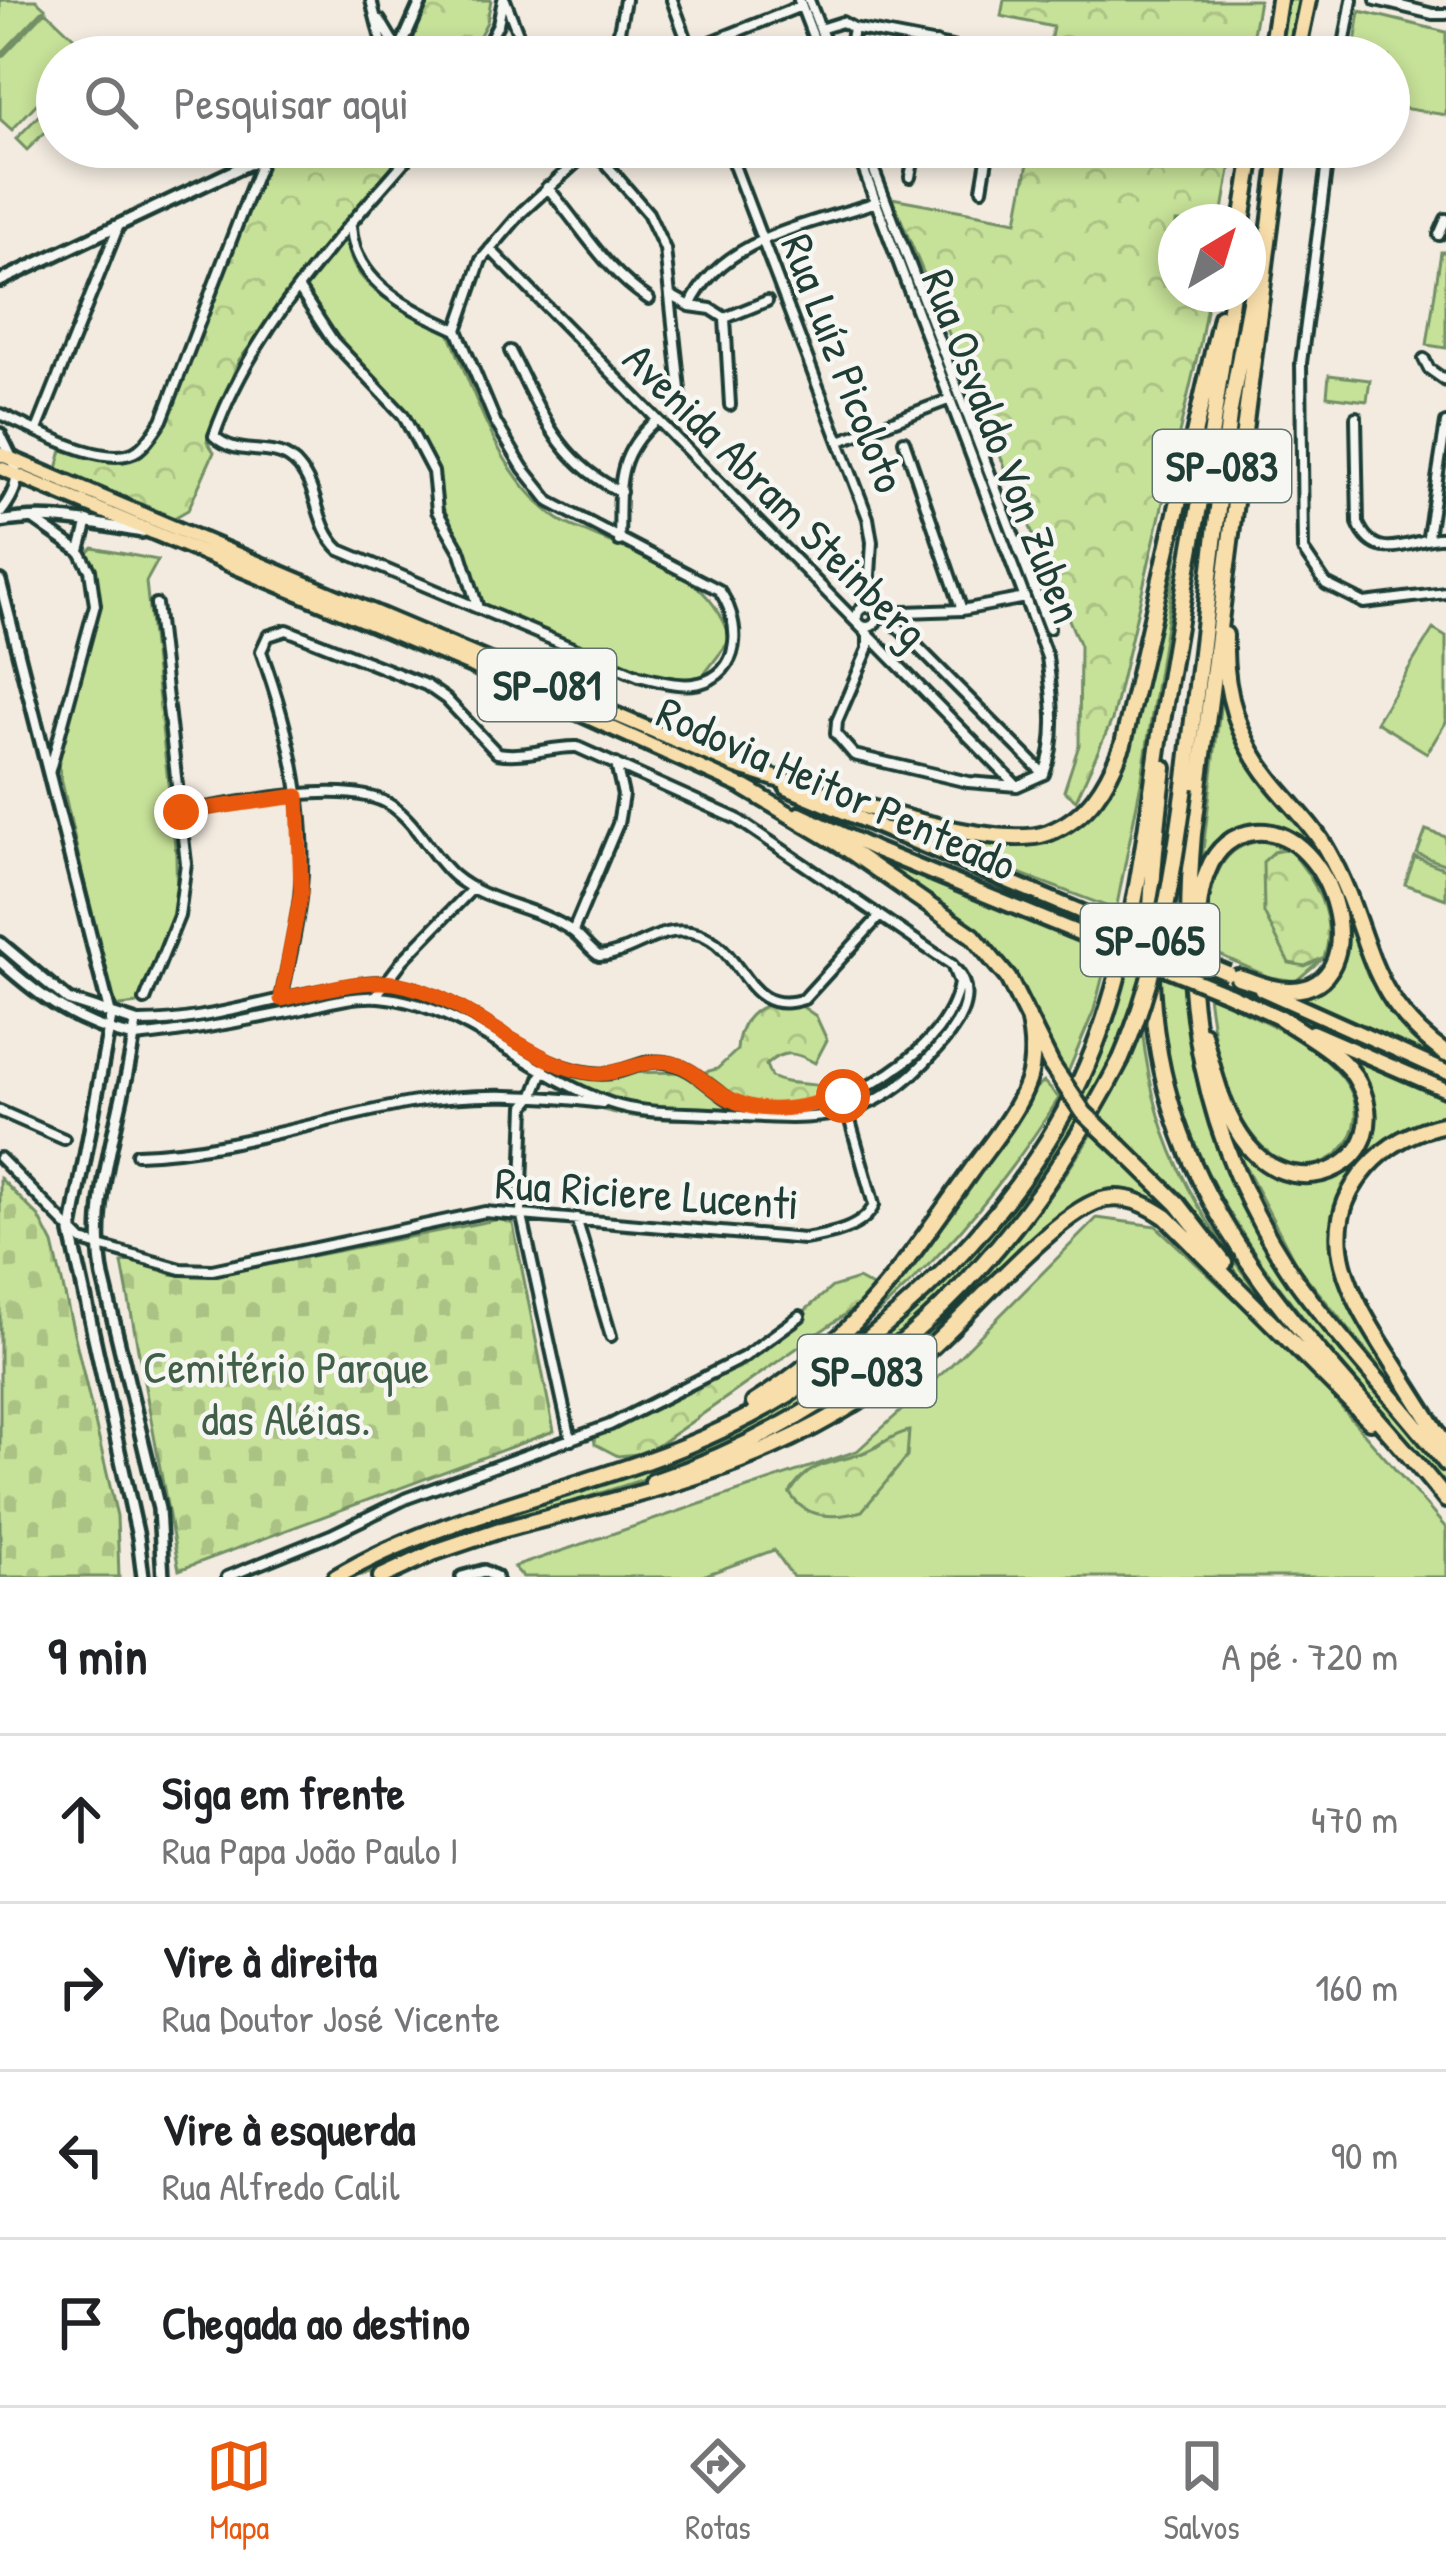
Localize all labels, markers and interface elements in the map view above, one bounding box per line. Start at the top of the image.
search box [36,36,1410,168]
icon: search [78,69,144,135]
text: Pesquisar aqui [174,72,409,133]
north arrow [1158,204,1266,312]
street label: Rua Luíz Picoloto [767,225,922,501]
street label: Rua Osvaldo Von Zuben [908,260,1099,631]
street label: Avenida Abram Steinberg [610,329,942,661]
road number: SP-083 [1153,430,1291,502]
road number: SP-081 [478,649,616,721]
street label: Rodovia Heitor Penteado [648,681,1027,894]
route end [154,785,208,839]
road number: SP-065 [1081,904,1219,976]
route start [816,1069,870,1123]
street label: Rua Riciere Lucenti [493,1151,801,1234]
road number: SP-083 [798,1335,936,1407]
park label: Cemitério Parque das Aléias. [143,1336,429,1449]
text: 9 min [48,1621,148,1690]
text: A pé · 720 m [1222,1629,1398,1682]
text: Siga em frente [162,1762,405,1823]
icon: ahead [48,1786,114,1852]
text: 470 m [1311,1792,1398,1845]
text: Rua Papa João Paulo I [162,1823,459,1876]
text: Vire à direita [162,1930,377,1991]
icon: right [48,1954,114,2020]
text: 160 m [1315,1960,1398,2013]
text: Rua Doutor José Vicente [162,1991,500,2044]
text: Vire à esquerda [162,2098,415,2159]
icon: left [48,2122,114,2188]
text: 90 m [1331,2128,1398,2181]
text: Rua Alfredo Calil [162,2159,400,2212]
icon: arrive [48,2290,114,2356]
text: Chegada ao destino [162,2292,470,2353]
tab: Mapa [206,2433,272,2549]
tab: Rotas [685,2433,751,2549]
tab: Salvos [1164,2433,1240,2549]

